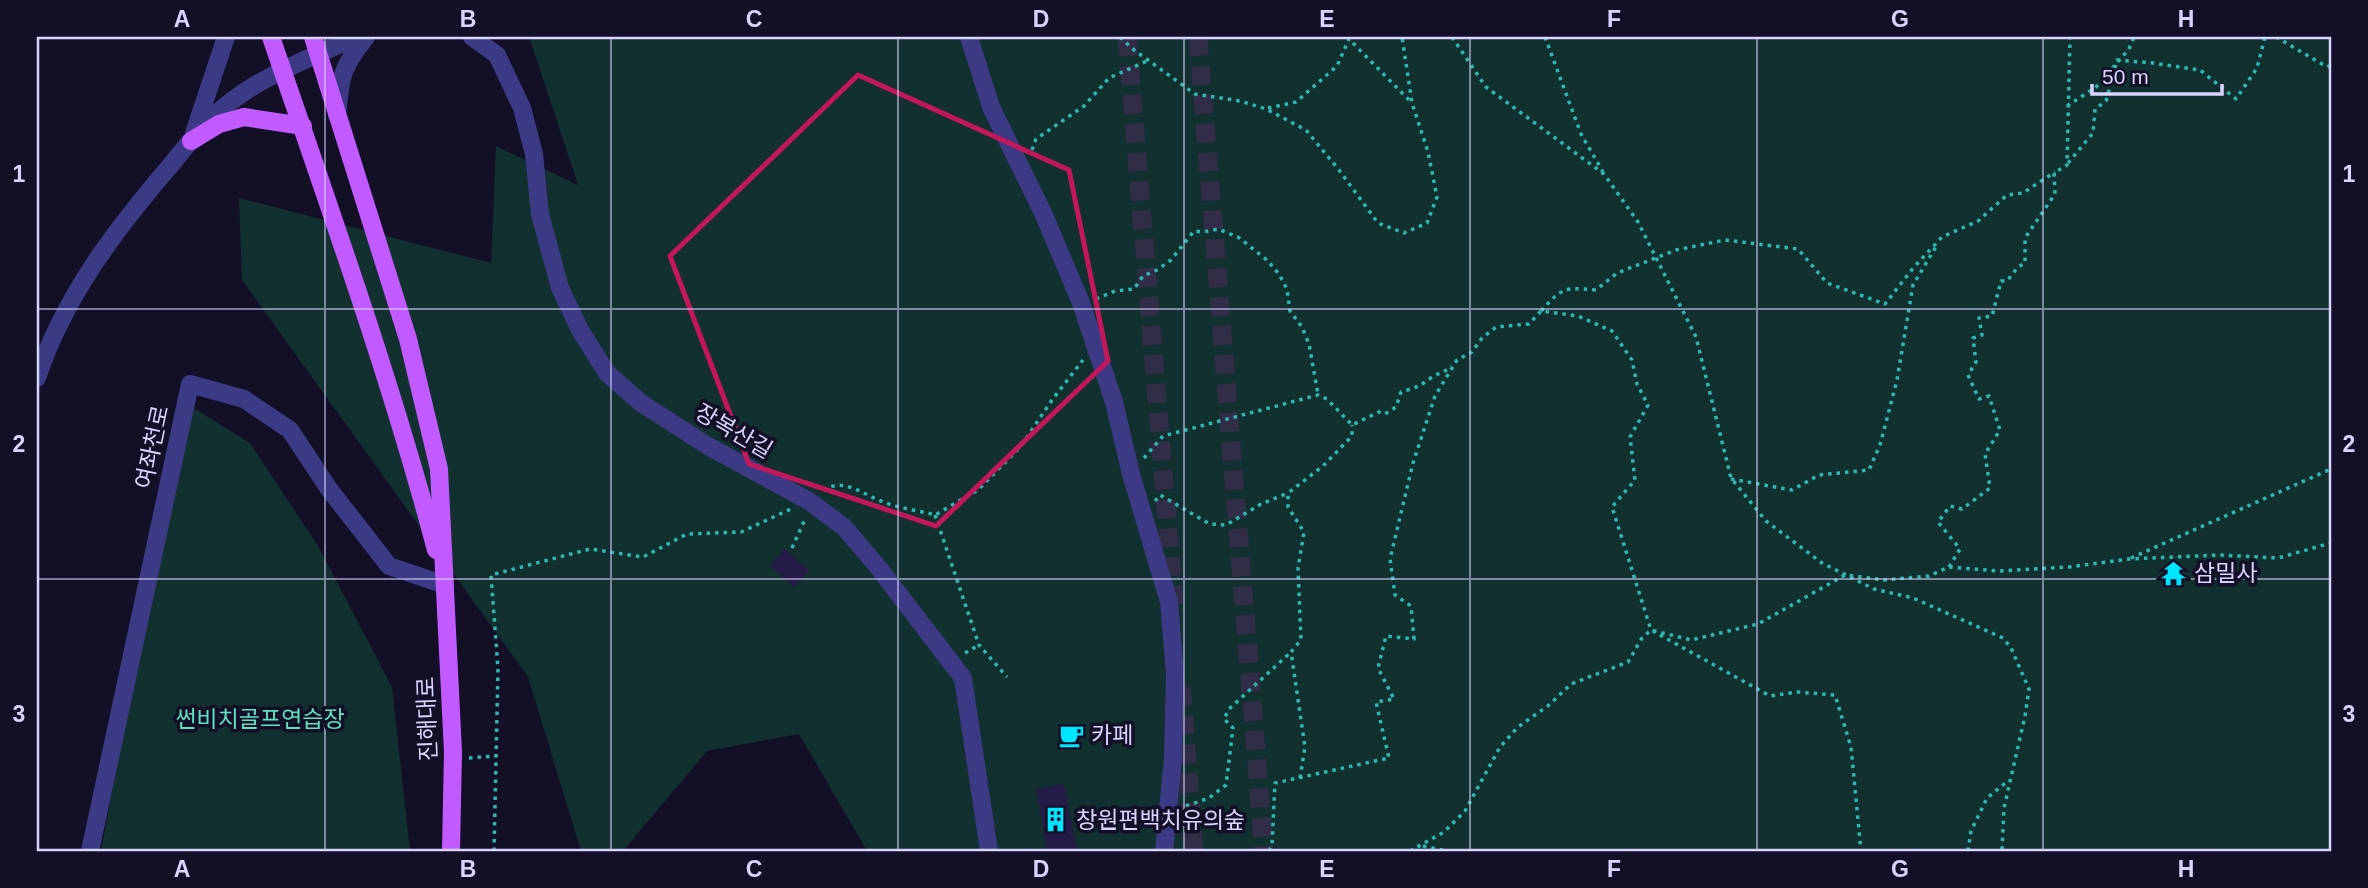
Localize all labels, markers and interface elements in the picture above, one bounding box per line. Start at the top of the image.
text: A [174,6,190,32]
text: B [460,6,476,32]
text: C [746,6,762,32]
text: D [1033,6,1049,32]
text: E [1319,6,1335,32]
text: F [1607,6,1621,32]
text: G [1891,6,1909,32]
text: H [2178,6,2194,32]
scale bar [2092,52,2221,96]
text: 50 m [2102,65,2149,88]
text: 1 [13,161,26,187]
text: 1 [2343,161,2356,187]
street label: 장복산길 [691,399,777,463]
street label: 여좌천로 [130,403,174,491]
text: 2 [13,431,25,457]
text: 2 [2343,431,2355,457]
temple icon: 삼밀사 [2160,559,2188,587]
place label: 삼밀사 [2194,560,2257,586]
street label: 진해대로 [413,676,441,762]
text: 3 [13,701,25,727]
text: 3 [2343,701,2355,727]
park label: 썬비치골프연습장 [175,706,345,732]
cafe icon: 카페 [1057,721,1085,749]
place label: 카페 [1091,722,1133,748]
building icon: 창원편백치유의숲 [1042,806,1070,834]
place label: 창원편백치유의숲 [1076,807,1245,833]
text: A [174,856,190,882]
text: B [460,856,476,882]
text: C [746,856,762,882]
text: D [1033,856,1049,882]
text: E [1319,856,1335,882]
text: F [1607,856,1621,882]
text: G [1891,856,1909,882]
text: H [2178,856,2194,882]

